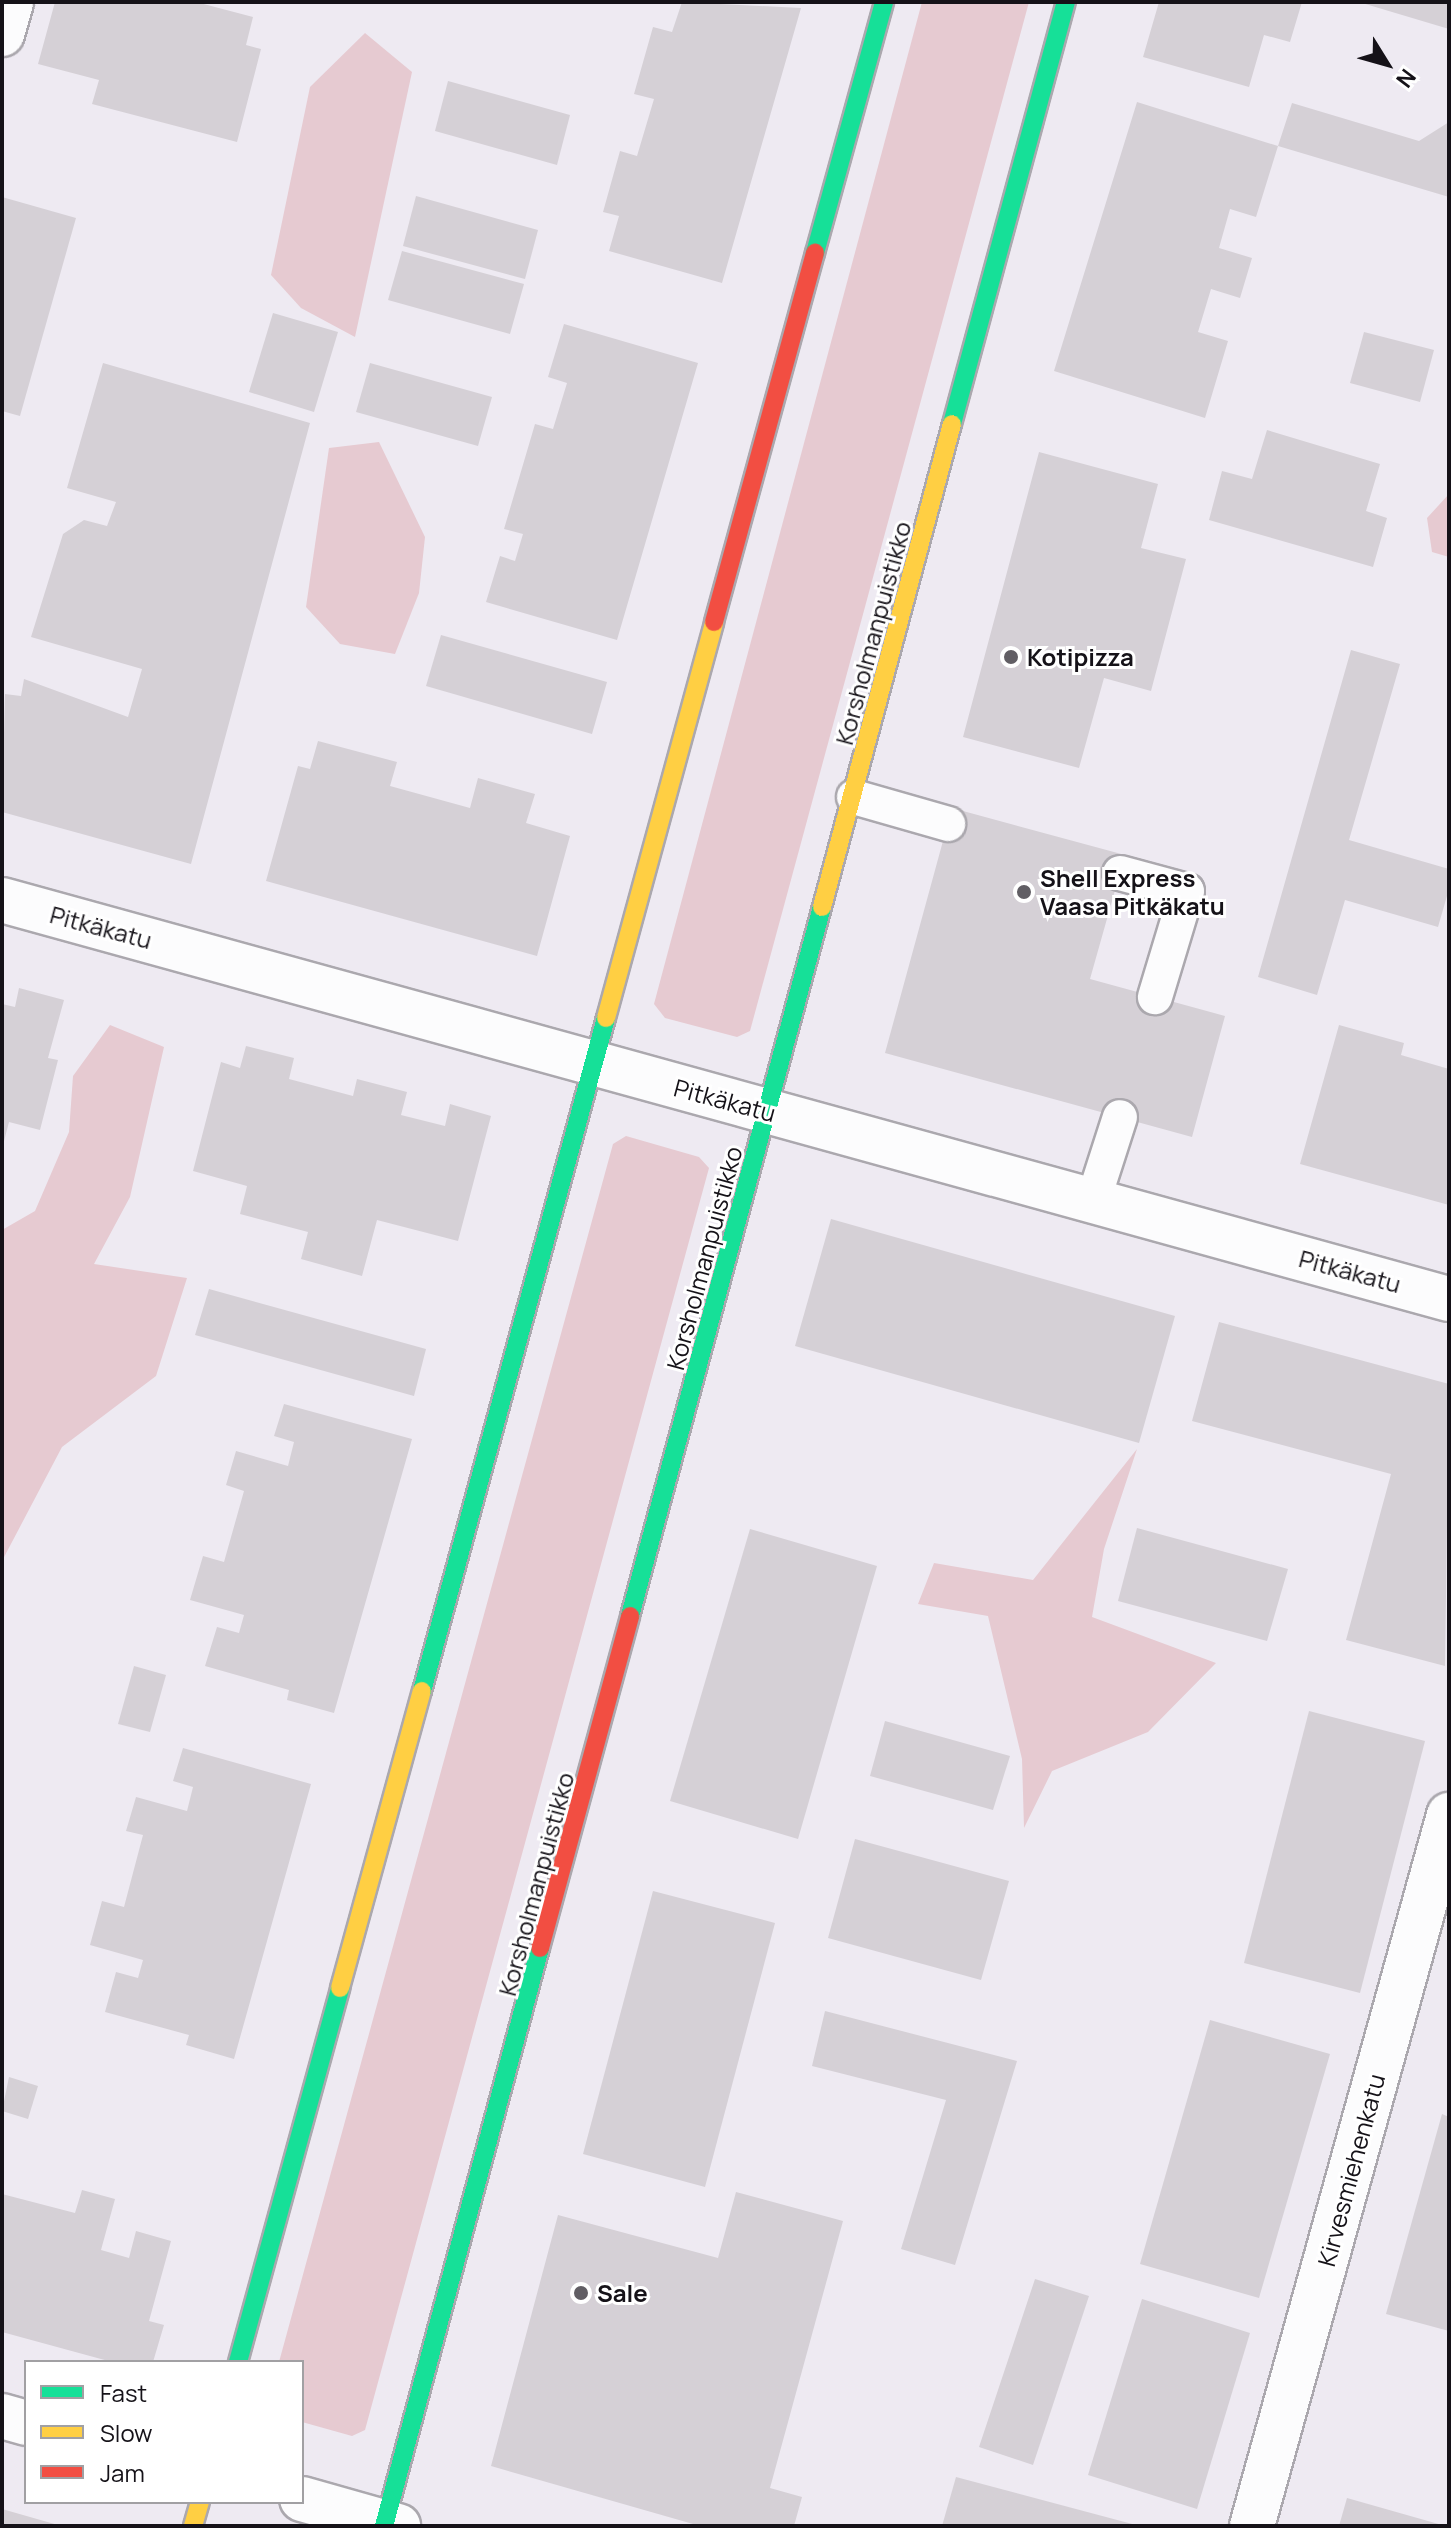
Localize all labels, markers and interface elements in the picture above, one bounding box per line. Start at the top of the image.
north arrow [1347,24,1427,104]
text: N [1389,63,1423,94]
street label: Korsholmanpuistikko [829,518,917,748]
place label: Kotipizza [1027,643,1134,671]
marker: Kotipizza [1002,648,1020,666]
place label: Shell Express Vaasa Pitkäkatu [1040,864,1225,920]
marker: Shell Express Vaasa Pitkäkatu [1015,883,1033,901]
street label: Pitkäkatu [47,900,155,954]
street label: Pitkäkatu [671,1073,779,1127]
street label: Korsholmanpuistikko [660,1143,748,1373]
street label: Pitkäkatu [1296,1244,1404,1298]
street label: Korsholmanpuistikko [492,1769,580,1999]
street label: Kirvesmiehenkatu [1311,2071,1391,2269]
place label: Sale [597,2279,648,2307]
marker: Sale [572,2284,590,2302]
legend [24,2360,304,2504]
text: Fast [100,2376,147,2409]
text: Slow [100,2416,153,2449]
text: Jam [100,2456,145,2489]

